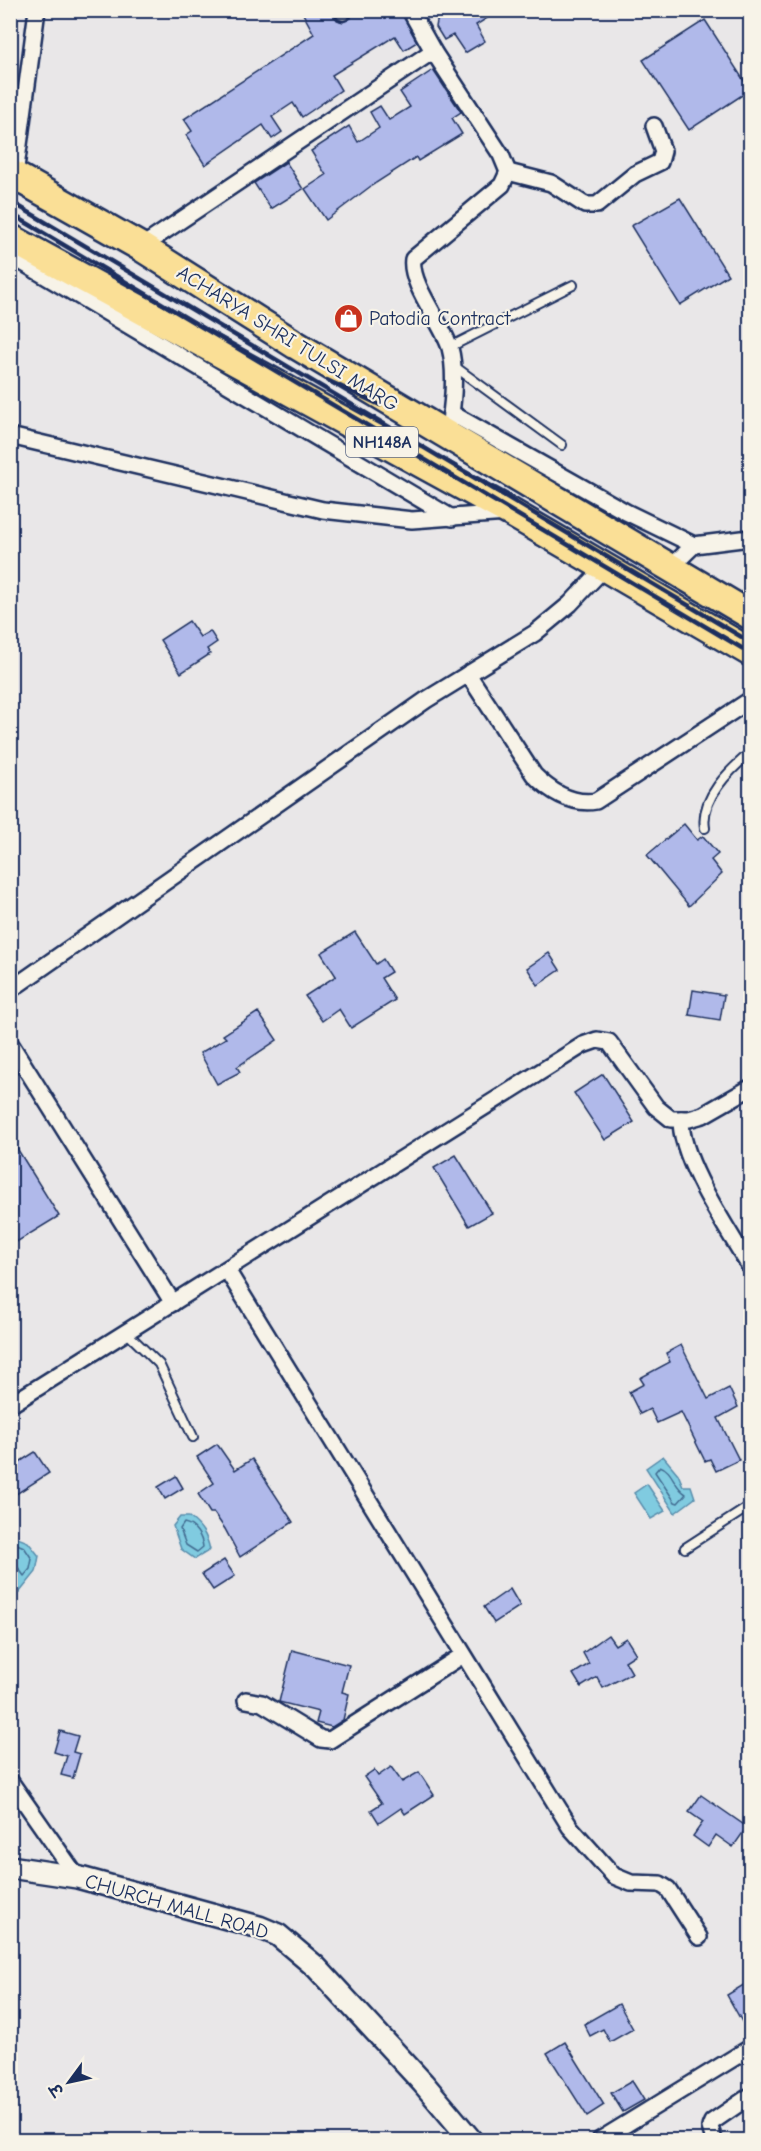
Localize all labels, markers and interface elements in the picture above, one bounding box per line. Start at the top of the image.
street label: ACHARYA SHRI TULSI MARG [173,261,403,416]
shop icon: Patodia Contract [332,302,364,334]
place label: Patodia Contract [369,307,512,330]
road number: NH148A [346,427,418,457]
street label: CHURCH MALL ROAD [82,1869,271,1944]
north arrow [39,2052,99,2112]
text: उ [46,2079,69,2101]

